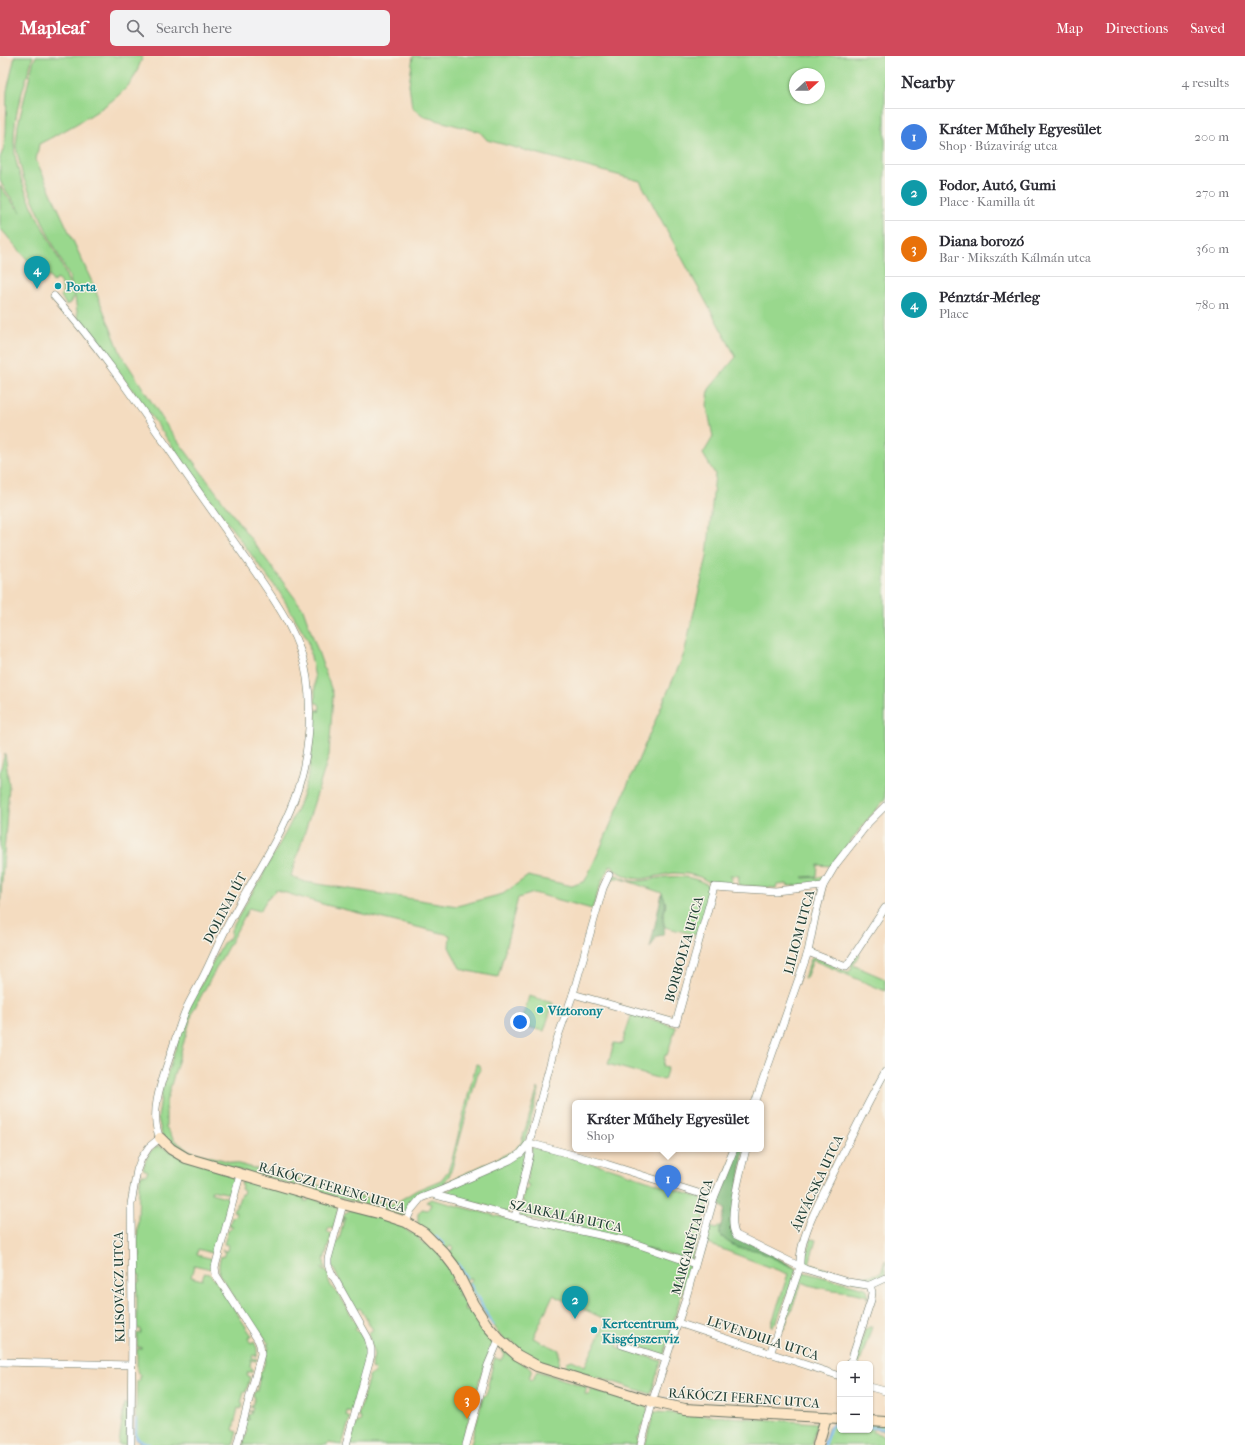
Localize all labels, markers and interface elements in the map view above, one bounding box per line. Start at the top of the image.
search box [110,10,390,46]
text: Mapleaf [20,17,86,39]
icon: search [124,17,146,39]
text: Search here [156,19,232,37]
text: Map [1056,20,1083,37]
text: Directions [1105,20,1168,37]
text: Saved [1190,20,1225,37]
north arrow [789,68,825,104]
text: Nearby [901,72,955,92]
text: 4 results [1182,75,1229,90]
text: Kráter Műhely Egyesület [939,120,1102,138]
text: 1 [912,129,916,144]
text: 200 m [1194,129,1229,144]
text: Shop · Búzavirág utca [939,138,1057,153]
text: Fodor, Autó, Gumi [939,176,1056,194]
text: 2 [911,185,917,200]
text: 270 m [1195,185,1229,200]
text: Place · Kamilla út [939,194,1035,209]
text: Diana borozó [939,232,1024,250]
text: 3 [911,241,917,256]
text: 360 m [1196,241,1229,256]
text: Bar · Mikszáth Kálmán utca [939,250,1091,265]
pin: 4 [24,256,50,289]
place label: Porta [66,279,97,294]
marker: Porta [53,281,63,291]
text: Pénztár-Mérleg [939,288,1040,306]
text: 4 [910,297,918,312]
text: 780 m [1195,297,1229,312]
text: Place [939,306,969,321]
street label: DOLINAI ÚT [200,870,250,946]
street label: LILIOM UTCA [781,888,818,976]
street label: BORBOLYA UTCA [662,894,706,1004]
place label: Víztorony [547,1003,604,1019]
marker: Víztorony [535,1005,545,1015]
your location [510,1012,530,1032]
popup [572,1100,764,1152]
text: Kráter Műhely Egyesület [587,1110,749,1128]
text: Shop [587,1128,614,1143]
street label: ÁRVÁCSKA UTCA [788,1132,846,1235]
street label: RÁKÓCZI FERENC UTCA [257,1159,408,1215]
pin: 1 [655,1165,681,1198]
street label: MARGARÉTA UTCA [668,1177,716,1297]
street label: SZARKALÁB UTCA [508,1197,624,1235]
street label: KLISOVÁCZ UTCA [111,1231,127,1343]
pin: 2 [562,1286,588,1319]
street label: LEVENDULA UTCA [705,1313,822,1363]
place label: Kertcentrum, Kisgépszerviz [602,1316,679,1347]
marker: Kertcentrum, Kisgépszerviz [589,1325,599,1335]
map controls [837,1361,873,1433]
button: + [837,1361,873,1397]
street label: RÁKÓCZI FERENC UTCA [668,1385,821,1411]
pin: 3 [454,1386,480,1419]
button: − [837,1397,873,1433]

